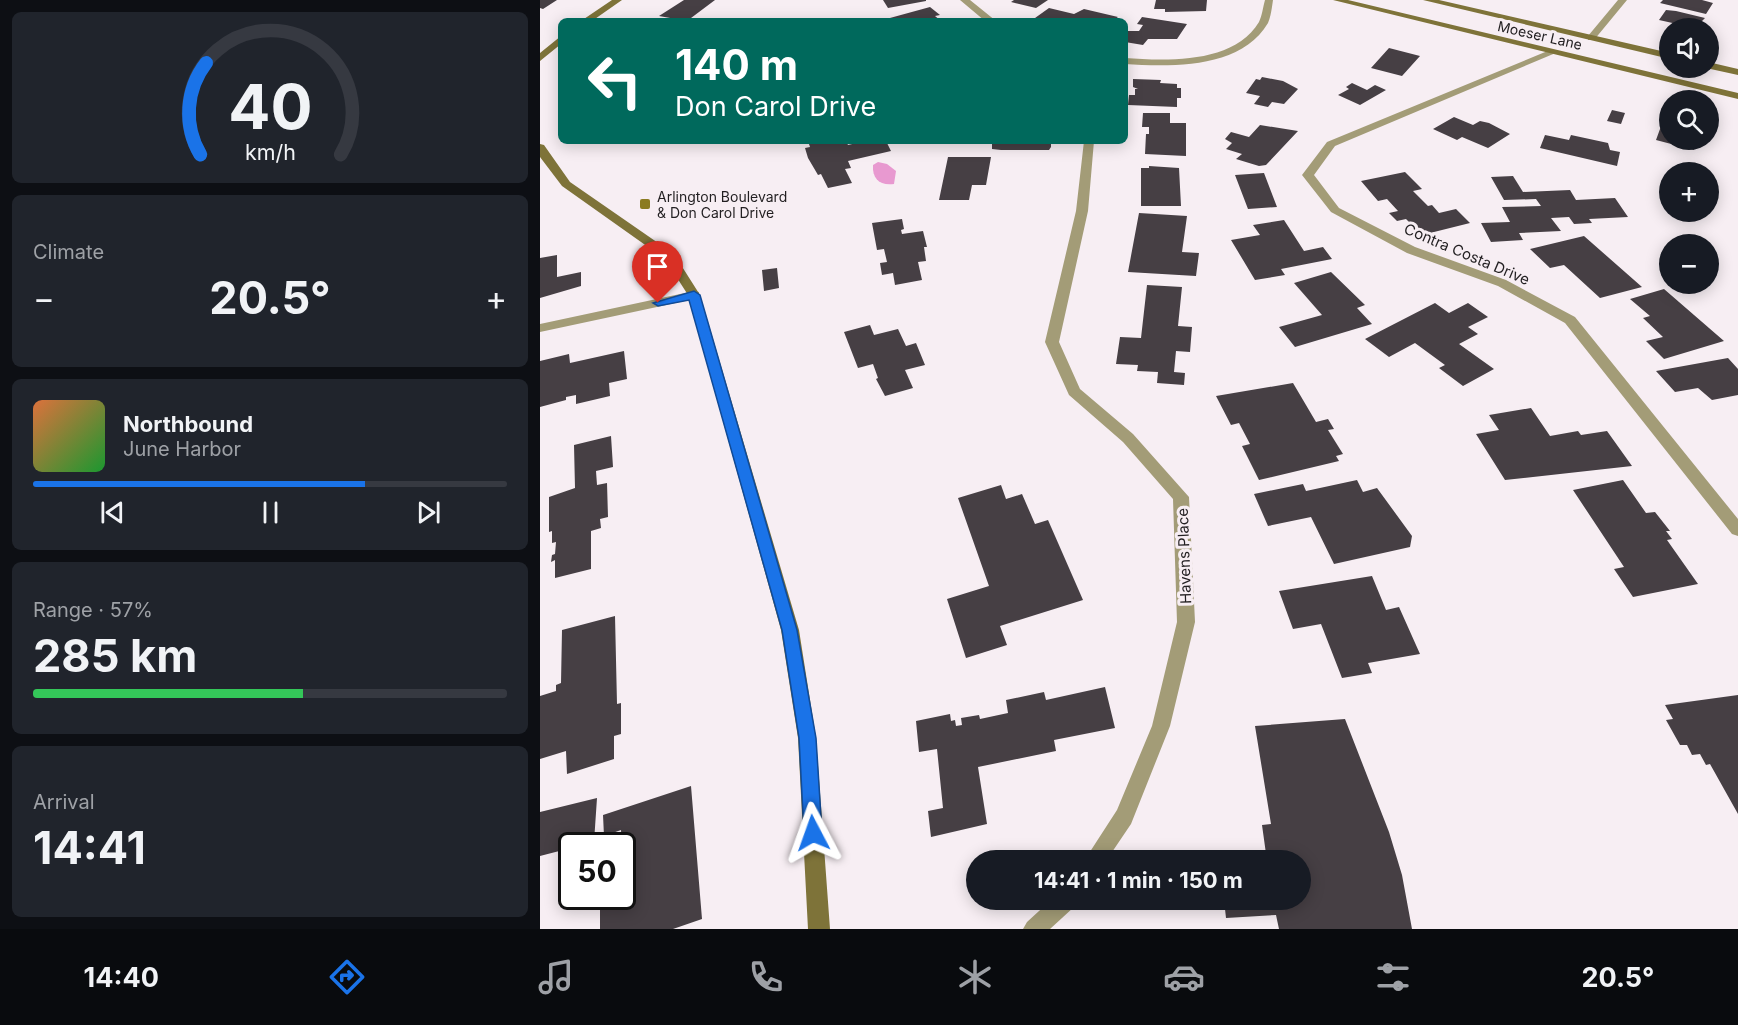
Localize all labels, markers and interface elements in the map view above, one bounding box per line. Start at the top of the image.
street label: Moeser Lane [1496,17,1584,53]
map controls [1659,18,1719,294]
button: sound [1659,18,1719,78]
text: 140 m [675,39,798,90]
icon: left [576,42,654,120]
text: 40 [228,69,312,144]
text: Don Carol Drive [675,90,876,123]
button: search [1659,90,1719,150]
text: km/h [245,139,295,165]
button: + [1659,162,1719,222]
place label: Arlington Boulevard & Don Carol Drive [657,188,787,221]
marker: Arlington Boulevard & Don Carol Drive [638,197,652,211]
street label: Contra Costa Drive [1401,219,1533,289]
button: − [1659,234,1719,294]
text: Climate [33,240,104,264]
pin [632,241,683,303]
icon: arrive [641,250,674,283]
text: 20.5° [209,270,331,325]
text: − [33,278,55,318]
text: + [485,278,507,318]
text: Northbound [123,411,253,437]
text: June Harbor [123,437,241,461]
icon: previous [96,496,129,529]
icon: pause [254,496,287,529]
icon: next [412,496,445,529]
street label: Havens Place [1173,508,1195,604]
text: Range · 57% [33,598,153,622]
text: 285 km [33,628,197,683]
text: Arrival [33,790,95,814]
position arrow [781,801,845,865]
text: 14:41 [33,820,146,875]
speed limit sign: 50 [558,832,636,910]
text: 14:41 · 1 min · 150 m [1034,867,1243,893]
icon: directions [326,956,368,998]
icon: music [535,956,577,998]
icon: phone [745,956,787,998]
icon: climate [954,956,996,998]
icon: car [1163,956,1205,998]
icon: filters [1372,956,1414,998]
text: 14:40 [84,961,159,994]
text: 20.5° [1582,961,1654,994]

